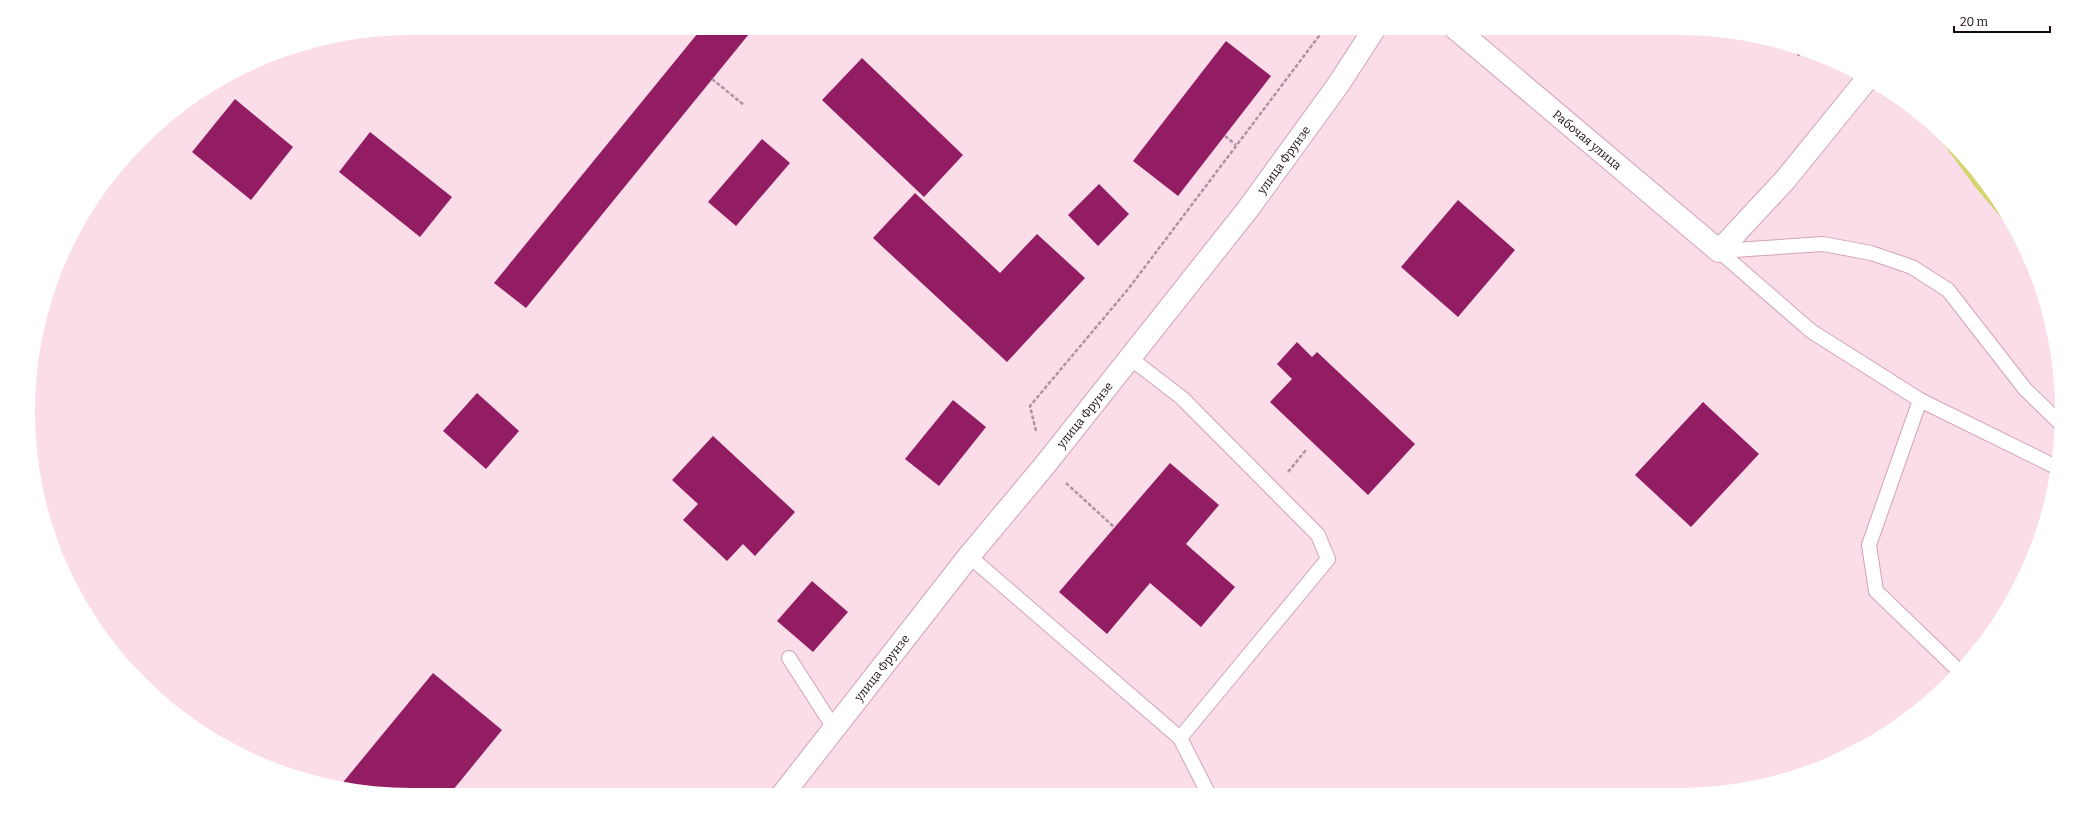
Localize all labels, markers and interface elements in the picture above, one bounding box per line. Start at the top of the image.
scale bar [1954,8,2050,34]
text: 20 m [1960,15,1989,29]
street label: Рабочая улица [1550,107,1624,173]
street label: улица Фрунзе [1254,123,1313,198]
street label: улица Фрунзе [1054,379,1116,452]
street label: улица Фрунзе [851,632,912,705]

